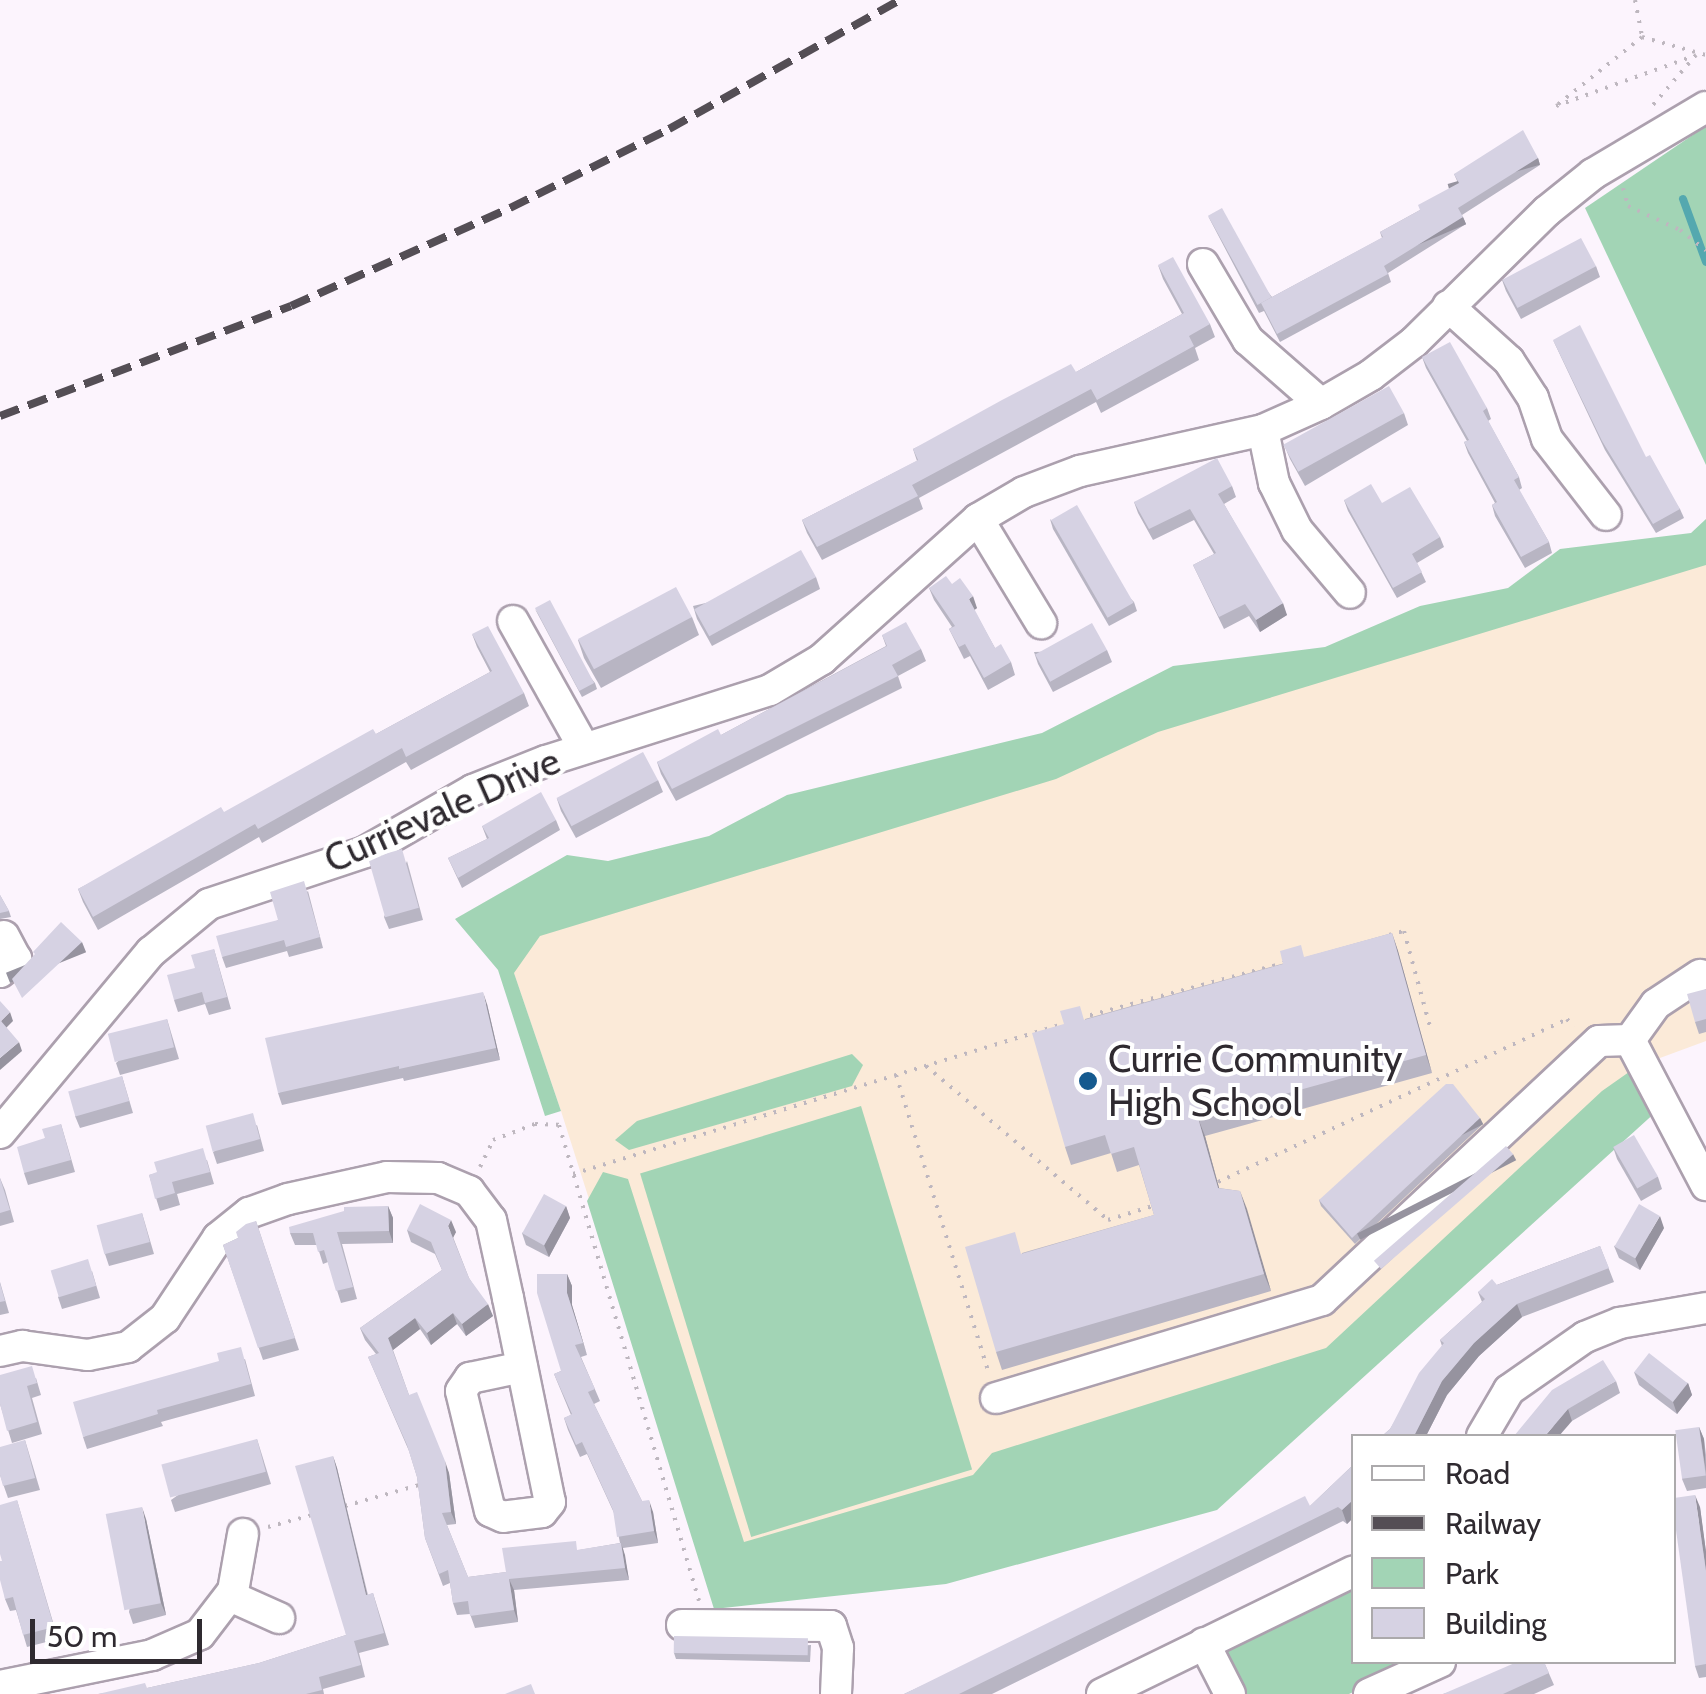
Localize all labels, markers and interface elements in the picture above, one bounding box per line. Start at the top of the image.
street label: Currievale Drive [317,738,567,882]
place label: Currie Community High School [1108,1036,1402,1126]
marker: Currie Community High School [1077,1070,1099,1092]
legend [1351,1434,1676,1664]
text: Road [1445,1455,1510,1492]
text: Railway [1445,1505,1541,1542]
text: Park [1445,1555,1499,1592]
scale bar [35,1599,208,1661]
text: Building [1445,1605,1547,1642]
text: 50 m [47,1618,117,1655]

